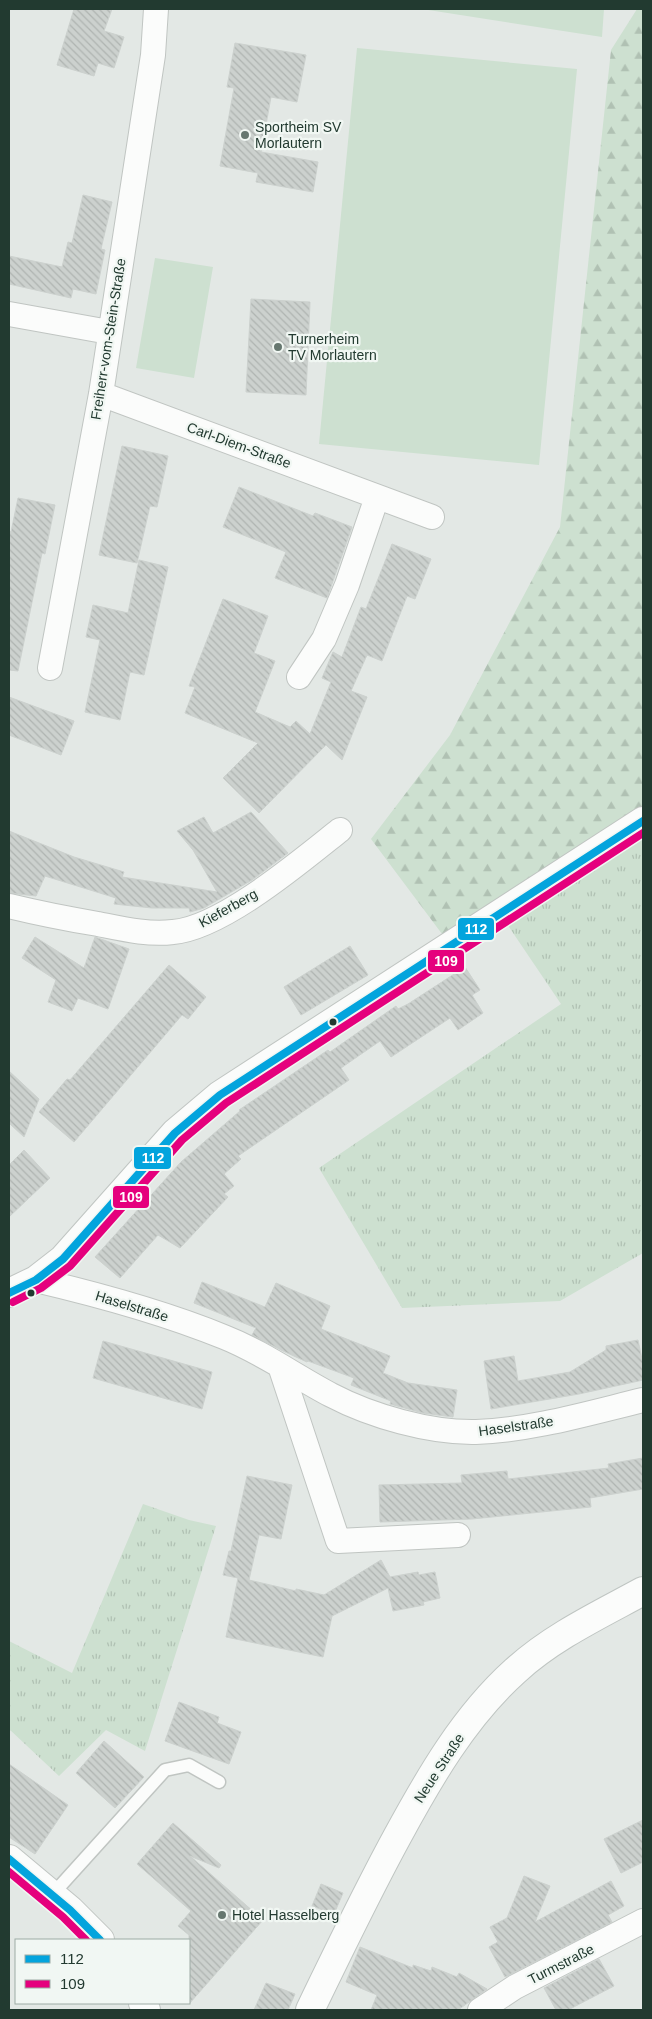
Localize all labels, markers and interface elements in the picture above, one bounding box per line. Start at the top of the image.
place label: Sportheim SV Morlautern [255,119,342,151]
marker: Sportheim SV Morlautern [239,129,251,141]
street label: Freiherr-vom-Stein-Straße [87,257,129,421]
place label: Turnerheim TV Morlautern [288,331,377,363]
marker: Turnerheim TV Morlautern [272,341,284,353]
street label: Carl-Diem-Straße [185,419,293,471]
street label: Kieferberg [196,885,260,931]
line badge: 112 [457,917,495,941]
text: 112 [465,921,488,937]
line badge: 109 [427,949,465,973]
text: 109 [434,953,458,969]
unlabelled marker [328,1017,338,1027]
line badge: 112 [133,1146,172,1170]
text: 112 [142,1150,165,1166]
line badge: 109 [112,1185,150,1209]
text: 109 [119,1189,143,1205]
street label: Haselstraße [94,1287,171,1325]
unlabelled marker [26,1288,36,1298]
street label: Haselstraße [478,1413,555,1439]
street label: Neue Straße [411,1730,467,1806]
place label: Hotel Hasselberg [232,1907,339,1923]
marker: Hotel Hasselberg [216,1909,228,1921]
legend [15,1939,190,2004]
street label: Turmstraße [525,1940,597,1987]
text: 112 [60,1950,84,1967]
text: 109 [60,1975,85,1992]

